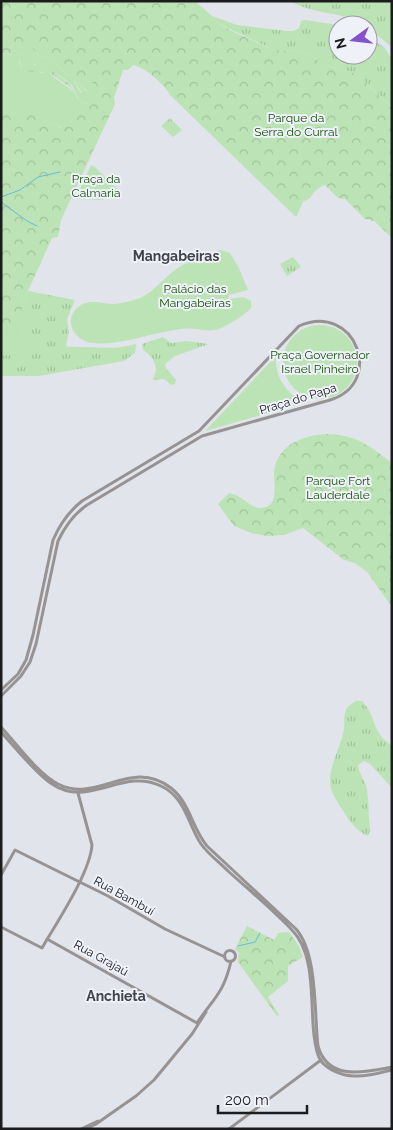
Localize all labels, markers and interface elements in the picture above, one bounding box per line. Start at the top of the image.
north arrow [328,15,378,65]
text: N [331,36,350,51]
park label: Parque da Serra do Curral [254,111,339,139]
park label: Praça da Calmaria [72,172,120,200]
district label: Mangabeiras [133,248,219,264]
park label: Palácio das Mangabeiras [159,282,231,310]
park label: Praça Governador Israel Pinheiro [270,348,371,376]
street label: Praça do Papa [258,381,338,417]
park label: Parque Fort Lauderdale [306,474,370,502]
street label: Rua Bambuí [91,874,157,919]
street label: Rua Grajaú [71,937,131,979]
district label: Anchieta [86,988,146,1004]
scale bar [218,1082,307,1114]
text: 200 m [225,1091,269,1109]

